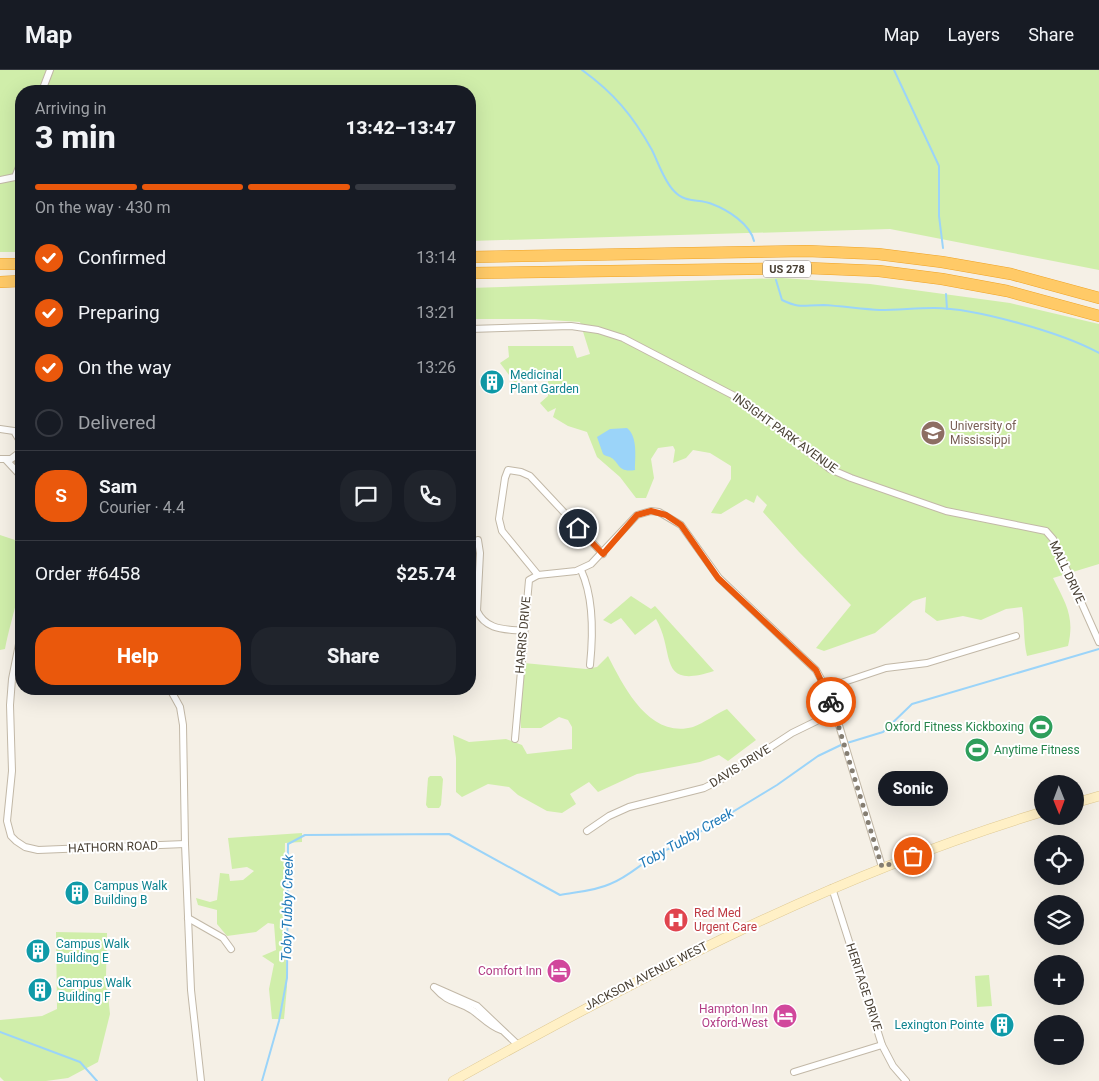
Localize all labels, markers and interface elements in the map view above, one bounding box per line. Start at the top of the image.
text: Map [25,21,72,49]
text: Map [884,24,919,45]
text: Layers [947,24,1000,45]
text: Share [1028,24,1074,45]
text: Arriving in [35,99,106,118]
text: 13:42–13:47 [345,116,456,139]
text: 3 min [35,118,116,156]
text: On the way · 430 m [35,198,171,217]
icon: check [35,244,63,272]
text: Confirmed [78,246,166,269]
text: 13:14 [416,248,456,267]
road number: US 278 [763,260,811,278]
icon: check [35,299,63,327]
text: Preparing [78,301,160,324]
text: 13:21 [416,303,456,322]
icon: check [35,354,63,382]
text: On the way [78,356,171,379]
text: 13:26 [416,358,456,377]
place label: Medicinal Plant Garden [510,368,579,396]
building icon: Medicinal Plant Garden [479,369,505,395]
street label: INSIGHT PARK AVENUE [730,390,840,476]
text: Delivered [78,411,156,434]
place label: University of Mississippi [950,419,1017,447]
school or university icon: University of Mississippi [920,420,946,446]
button: chat [340,470,392,522]
button: phone [404,470,456,522]
text: Sam [99,475,137,498]
text: S [55,484,67,507]
text: Courier · 4.4 [99,498,185,517]
pin [557,507,599,549]
icon: home [564,514,592,542]
street label: MALL DRIVE [1046,539,1088,606]
text: Order #6458 [35,562,141,585]
text: $25.74 [396,562,456,585]
street label: HARRIS DRIVE [513,596,533,674]
button: Help [35,627,241,685]
button: Share [251,627,456,685]
courier [806,677,856,727]
icon: bike [817,688,845,716]
sports icon: Oxford Fitness Kickboxing [1028,714,1054,740]
place label: Oxford Fitness Kickboxing [885,720,1024,734]
sports icon: Anytime Fitness [964,737,990,763]
street label: DAVIS DRIVE [707,742,773,790]
place label: Anytime Fitness [994,743,1080,757]
callout: Sonic [878,771,948,806]
north arrow [1034,775,1084,825]
map controls [1034,775,1084,1065]
text: Sonic [893,779,933,798]
water label: Toby Tubby Creek [636,804,737,872]
pin [892,835,934,877]
button: locate [1034,835,1084,885]
street label: HATHORN ROAD [68,838,158,856]
icon: bag [899,842,927,870]
water label: Toby Tubby Creek [278,853,296,962]
place label: Campus Walk Building B [94,879,168,907]
building icon: Campus Walk Building B [64,880,90,906]
button: layers [1034,895,1084,945]
place label: Red Med Urgent Care [694,906,757,934]
hospital icon: Red Med Urgent Care [663,907,689,933]
place label: Campus Walk Building E [56,937,130,965]
building icon: Campus Walk Building E [25,938,51,964]
street label: JACKSON AVENUE WEST [582,939,710,1013]
street label: HERITAGE DRIVE [843,941,885,1033]
button: + [1034,955,1084,1005]
hotel icon: Comfort Inn [546,958,572,984]
place label: Comfort Inn [478,964,542,978]
place label: Campus Walk Building F [58,976,132,1004]
building icon: Campus Walk Building F [27,977,53,1003]
place label: Hampton Inn Oxford-West [699,1002,768,1030]
hotel icon: Hampton Inn Oxford-West [772,1003,798,1029]
building icon: Lexington Pointe [989,1012,1015,1038]
button: − [1034,1015,1084,1065]
place label: Lexington Pointe [895,1018,984,1032]

